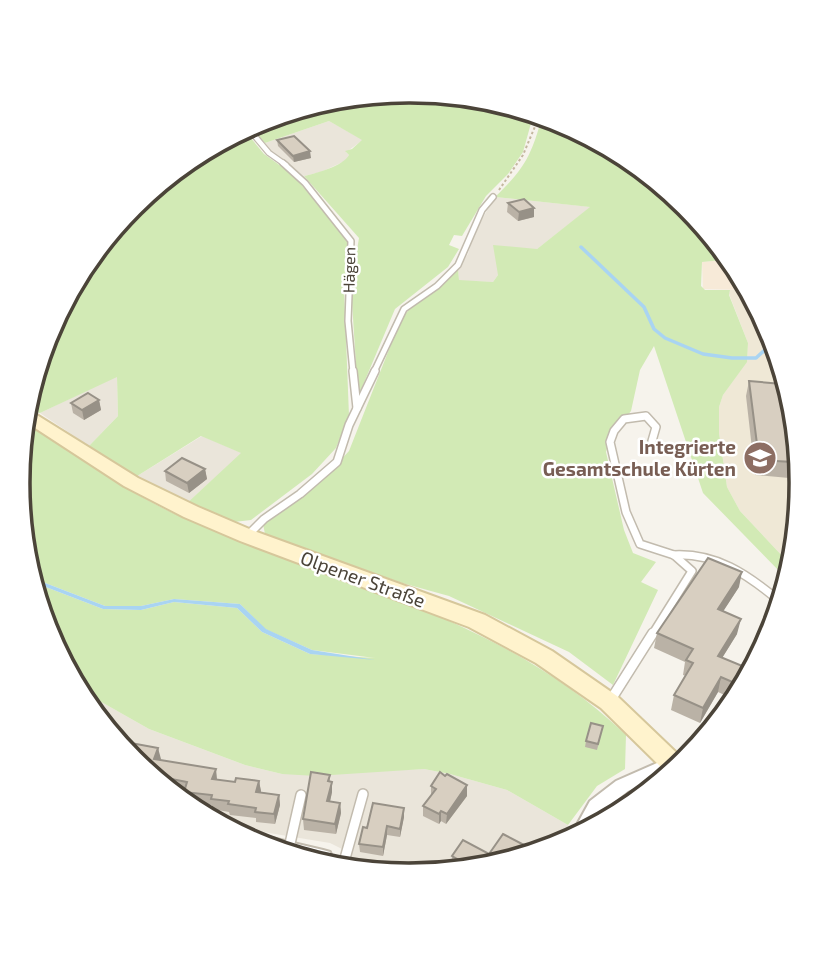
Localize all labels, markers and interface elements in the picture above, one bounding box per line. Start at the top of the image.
street label: Hägen [339,247,358,293]
place label: Integrierte Gesamtschule Kürten [543,435,736,480]
school or university icon: Integrierte Gesamtschule Kürten [741,439,779,477]
street label: Olpener Straße [298,545,429,612]

